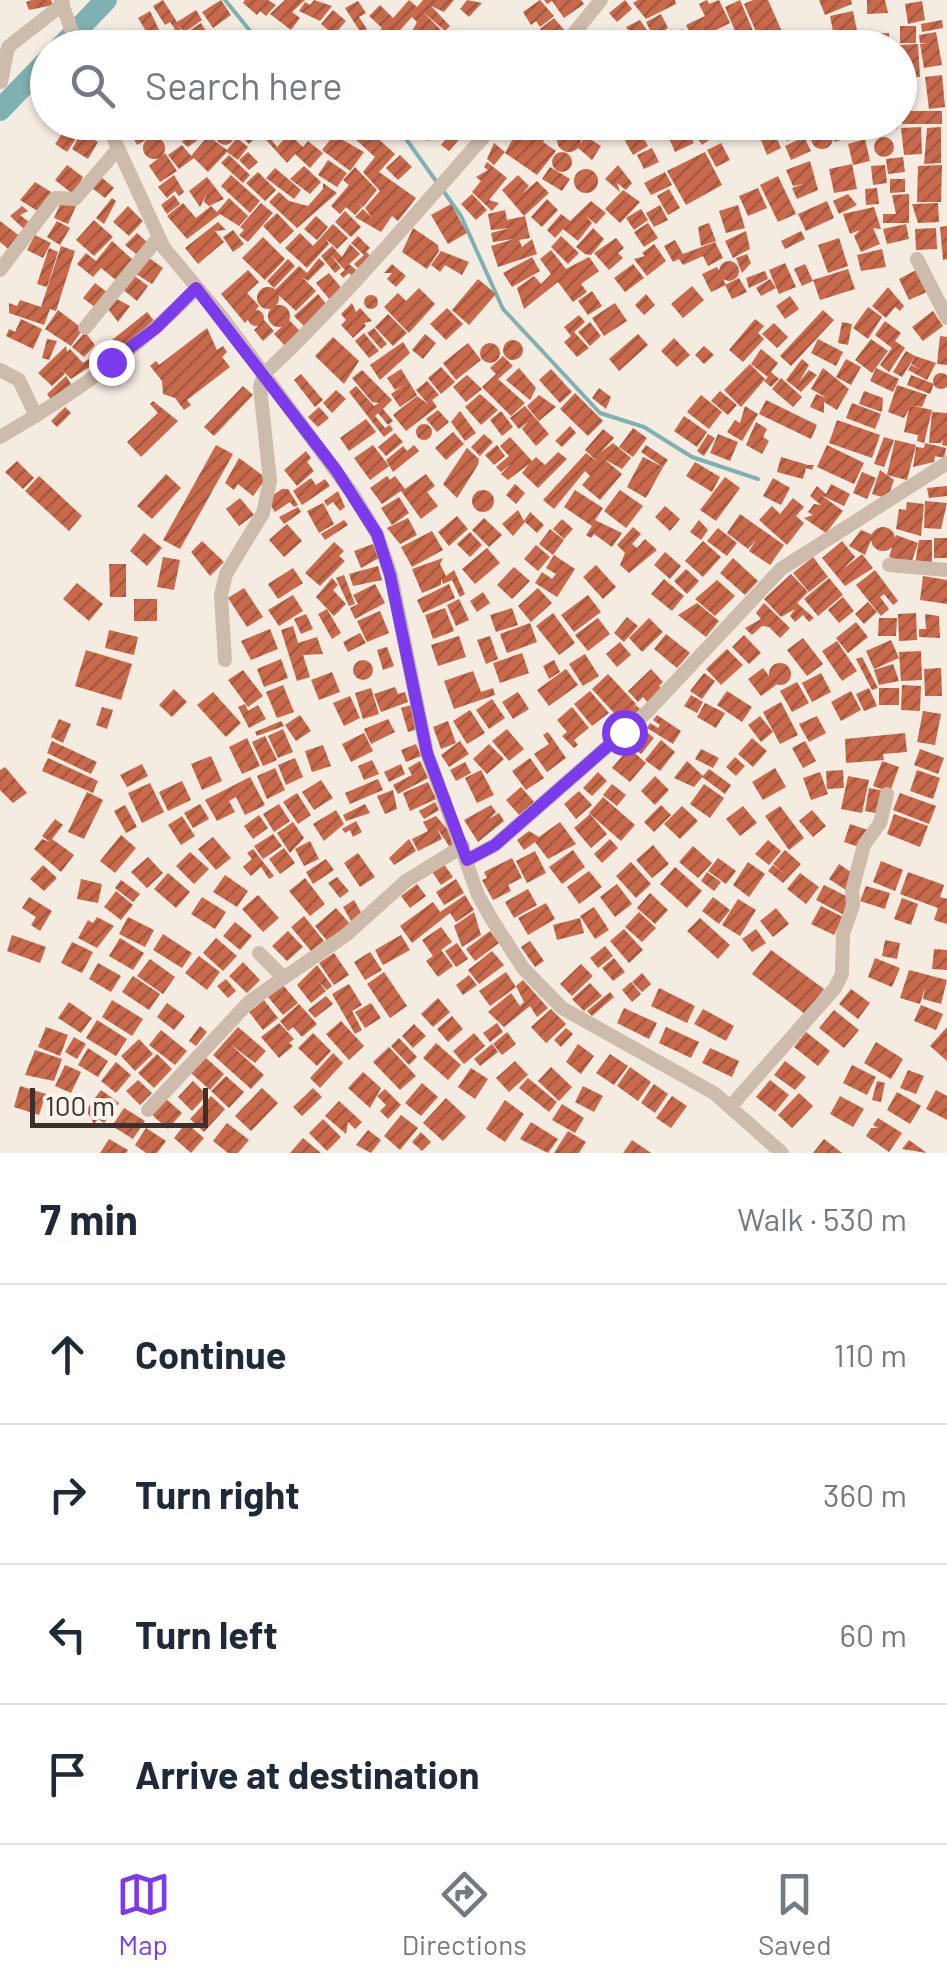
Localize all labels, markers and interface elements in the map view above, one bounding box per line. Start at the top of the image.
search box [30,30,917,140]
icon: search [65,58,120,113]
text: Search here [145,62,343,108]
route end [89,340,135,386]
route start [602,710,648,756]
scale bar [30,1083,208,1128]
text: 100 m [45,1088,115,1122]
text: 7 min [40,1193,138,1243]
text: Walk · 530 m [737,1199,907,1237]
icon: ahead [40,1327,95,1382]
text: Continue [135,1331,286,1377]
text: 110 m [834,1335,907,1373]
icon: right [40,1467,95,1522]
text: Turn right [135,1471,300,1517]
text: 360 m [823,1475,907,1513]
icon: left [40,1607,95,1662]
text: Turn left [135,1611,278,1657]
text: 60 m [840,1615,907,1653]
icon: arrive [40,1747,95,1802]
text: Arrive at destination [135,1751,480,1797]
tab: Map [116,1867,171,1961]
tab: Directions [402,1867,527,1961]
tab: Saved [758,1867,831,1961]

